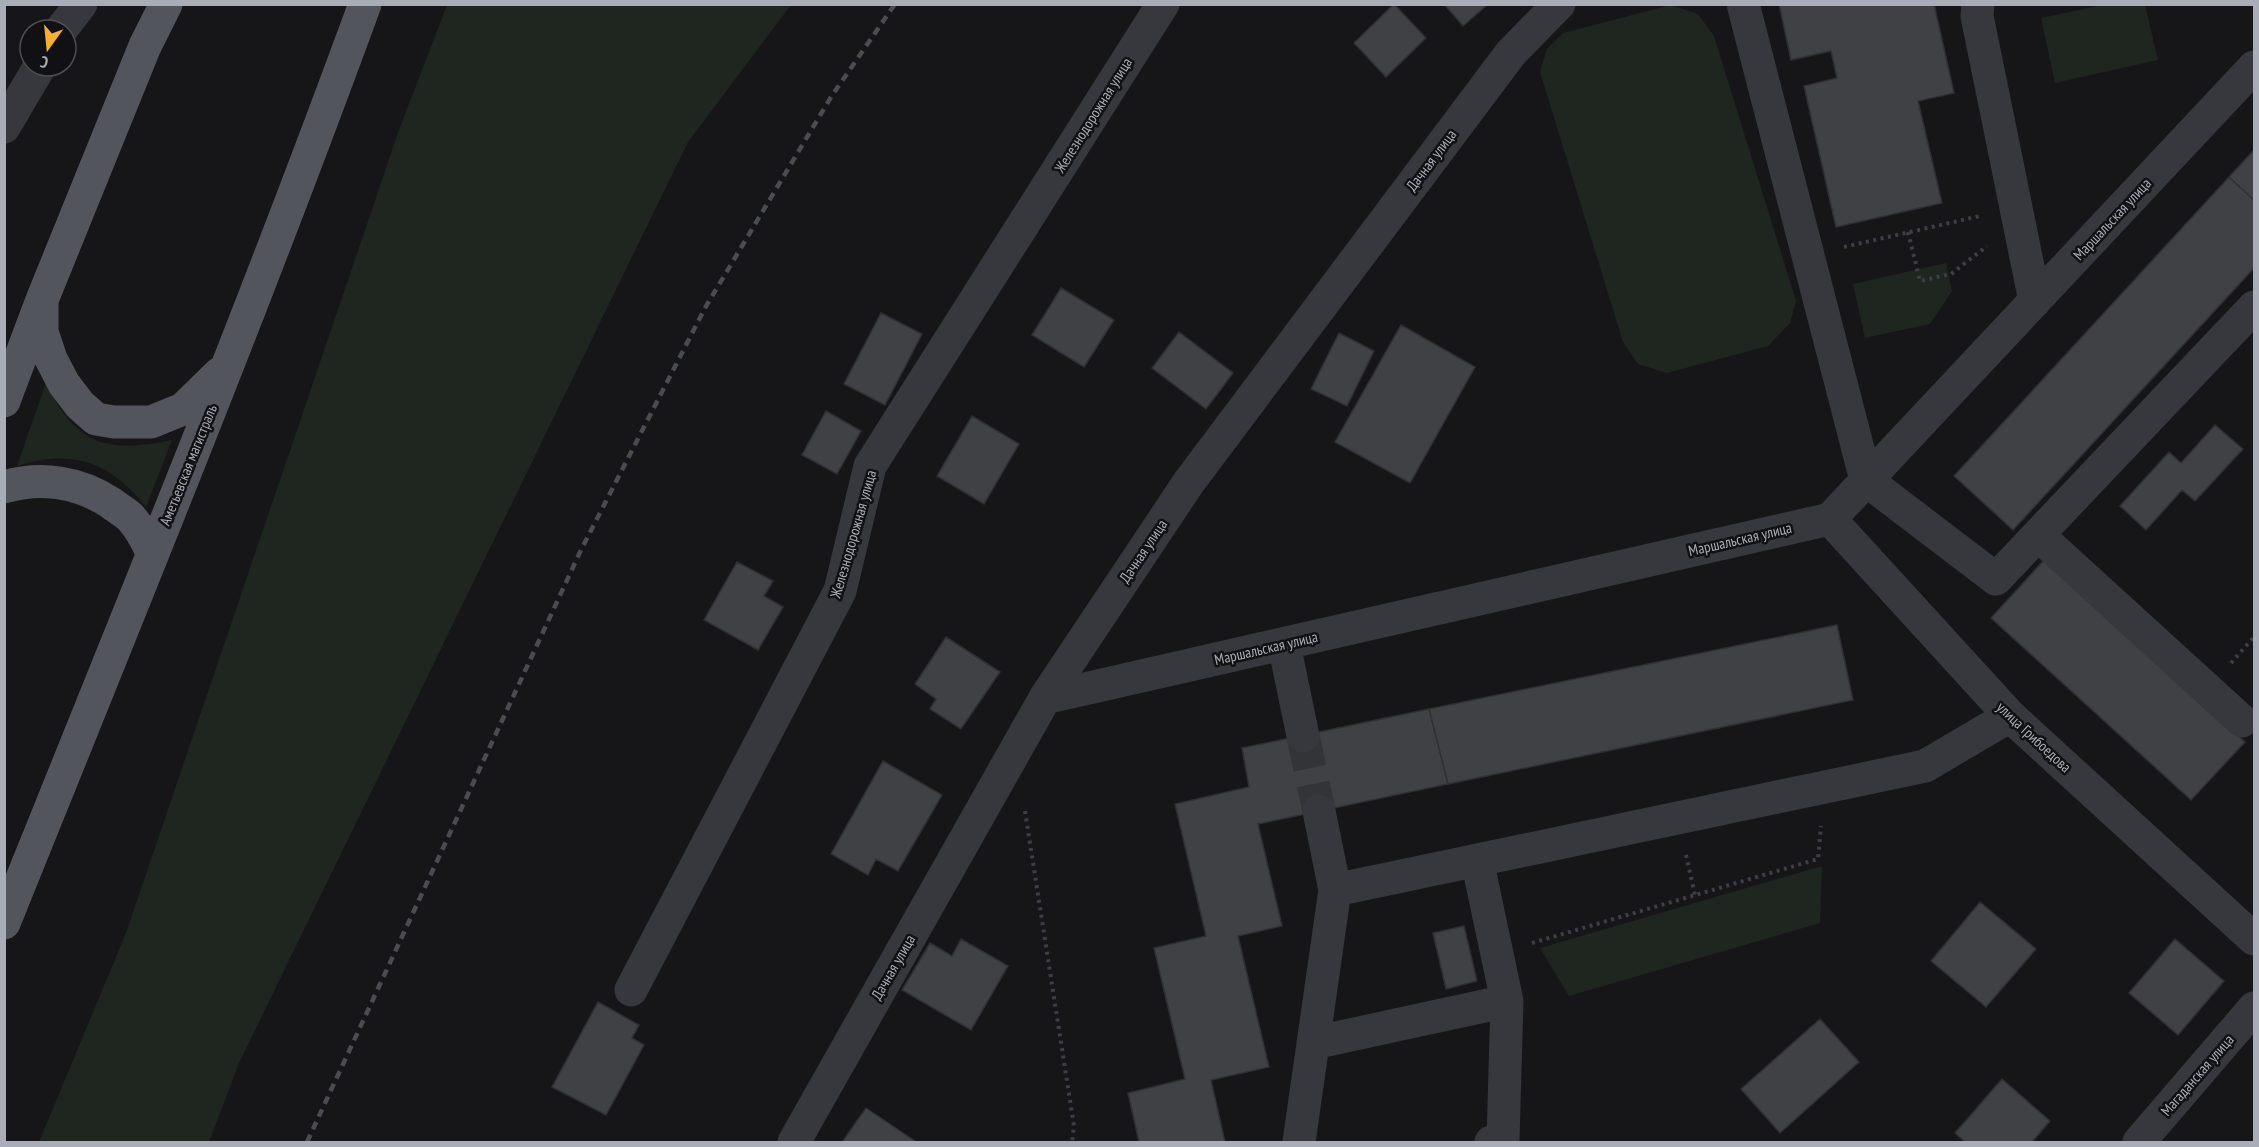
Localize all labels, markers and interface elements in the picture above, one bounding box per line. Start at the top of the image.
north arrow [18,18,78,78]
text: С [37,52,50,73]
street label: Железнодорожная улица [1049,54,1136,177]
street label: Дачная улица [1402,125,1460,195]
street label: Маршальская улица [2069,174,2155,264]
street label: Аметьевская магистраль [155,401,221,528]
street label: Железнодорожная улица [825,468,880,601]
street label: Дачная улица [1115,516,1171,586]
street label: Маршальская улица [1686,518,1794,560]
street label: Маршальская улица [1212,627,1320,669]
street label: улица Грибоедова [1993,698,2075,776]
street label: Дачная улица [867,931,919,1003]
street label: Магаданская улица [2156,1030,2238,1120]

